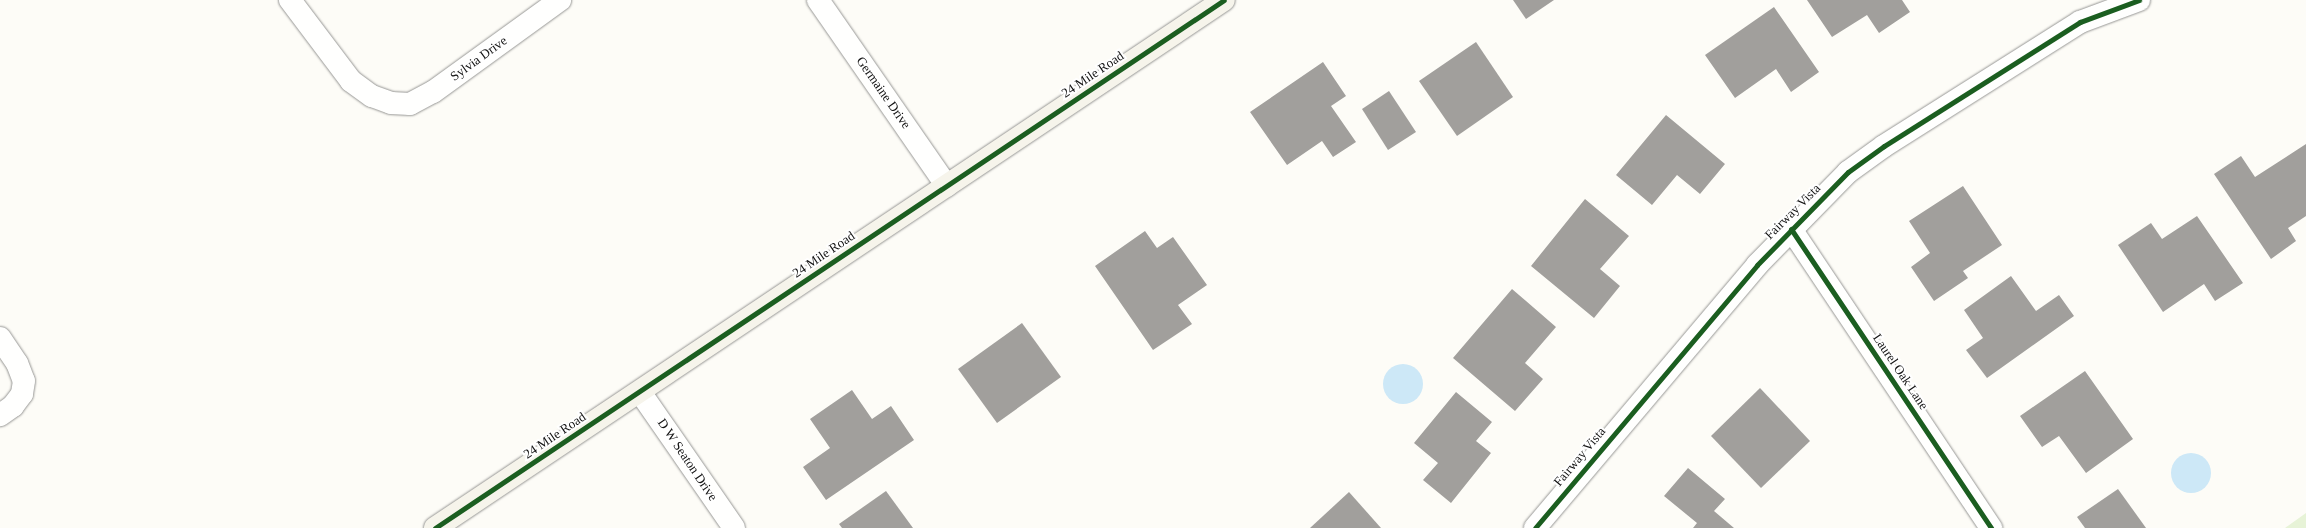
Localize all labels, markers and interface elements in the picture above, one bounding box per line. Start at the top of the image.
street label: Sylvia Drive [448,33,510,85]
street label: 24 Mile Road [1059,49,1127,101]
street label: Germaine Drive [852,54,914,132]
street label: Fairway Vista [1762,181,1824,243]
street label: 24 Mile Road [790,229,858,281]
street label: Laurel Oak Lane [1869,331,1931,413]
street label: 24 Mile Road [521,410,589,462]
street label: D W Seaton Drive [654,416,720,504]
street label: Fairway Vista [1551,424,1609,490]

